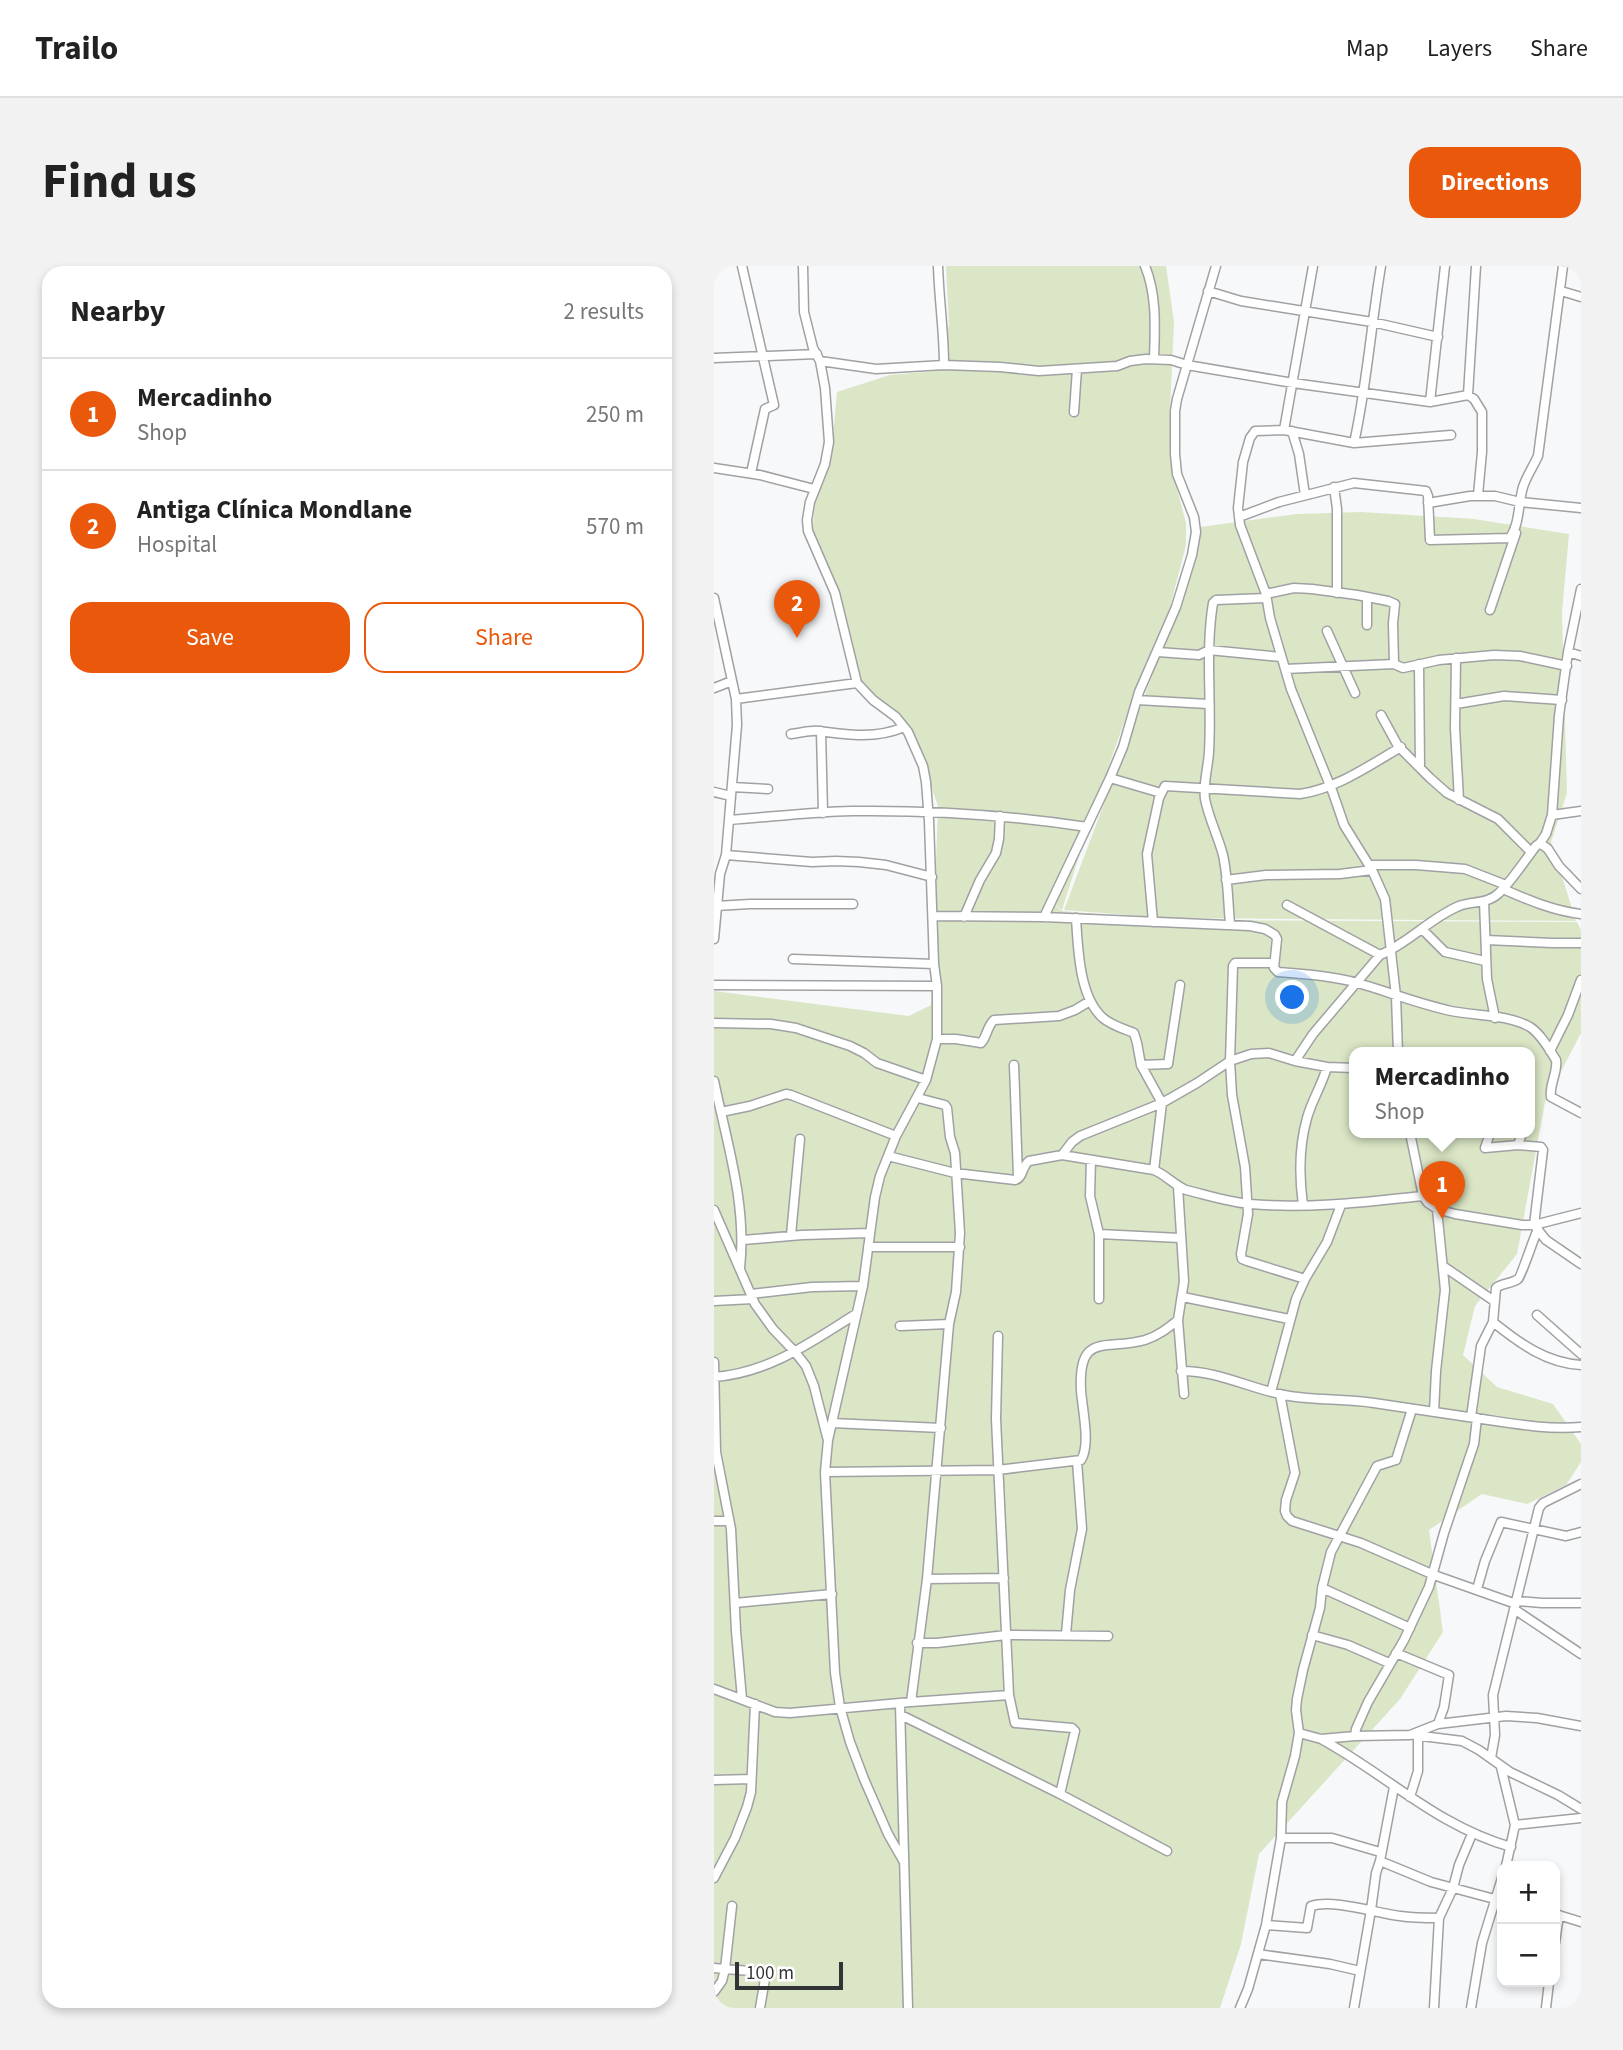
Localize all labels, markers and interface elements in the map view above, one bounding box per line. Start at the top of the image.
text: Trailo [35,25,118,72]
text: Map [1346,31,1389,66]
text: Layers [1427,31,1492,66]
text: Share [1530,31,1588,66]
text: Find us [42,147,197,217]
button: Directions [1409,147,1581,218]
text: Nearby [70,290,165,333]
text: 2 results [564,295,644,328]
text: Mercadinho [137,379,272,416]
text: 1 [87,398,99,431]
text: 250 m [586,398,644,431]
text: Shop [137,416,187,449]
text: Antiga Clínica Mondlane [137,491,412,528]
text: 2 [87,510,99,543]
text: 570 m [586,510,644,543]
text: Hospital [137,528,217,561]
pin: 2 [774,580,820,638]
button: Save [70,602,350,673]
button: Share [364,602,644,673]
your location [1275,980,1309,1014]
popup [1349,1047,1535,1138]
text: Mercadinho [1374,1058,1510,1095]
text: Shop [1374,1095,1424,1128]
pin: 1 [1419,1161,1465,1219]
map controls [1497,1861,1560,1987]
button: + [1497,1861,1560,1924]
button: − [1497,1924,1560,1987]
scale bar [735,1959,844,1991]
text: 100 m [746,1960,794,1987]

